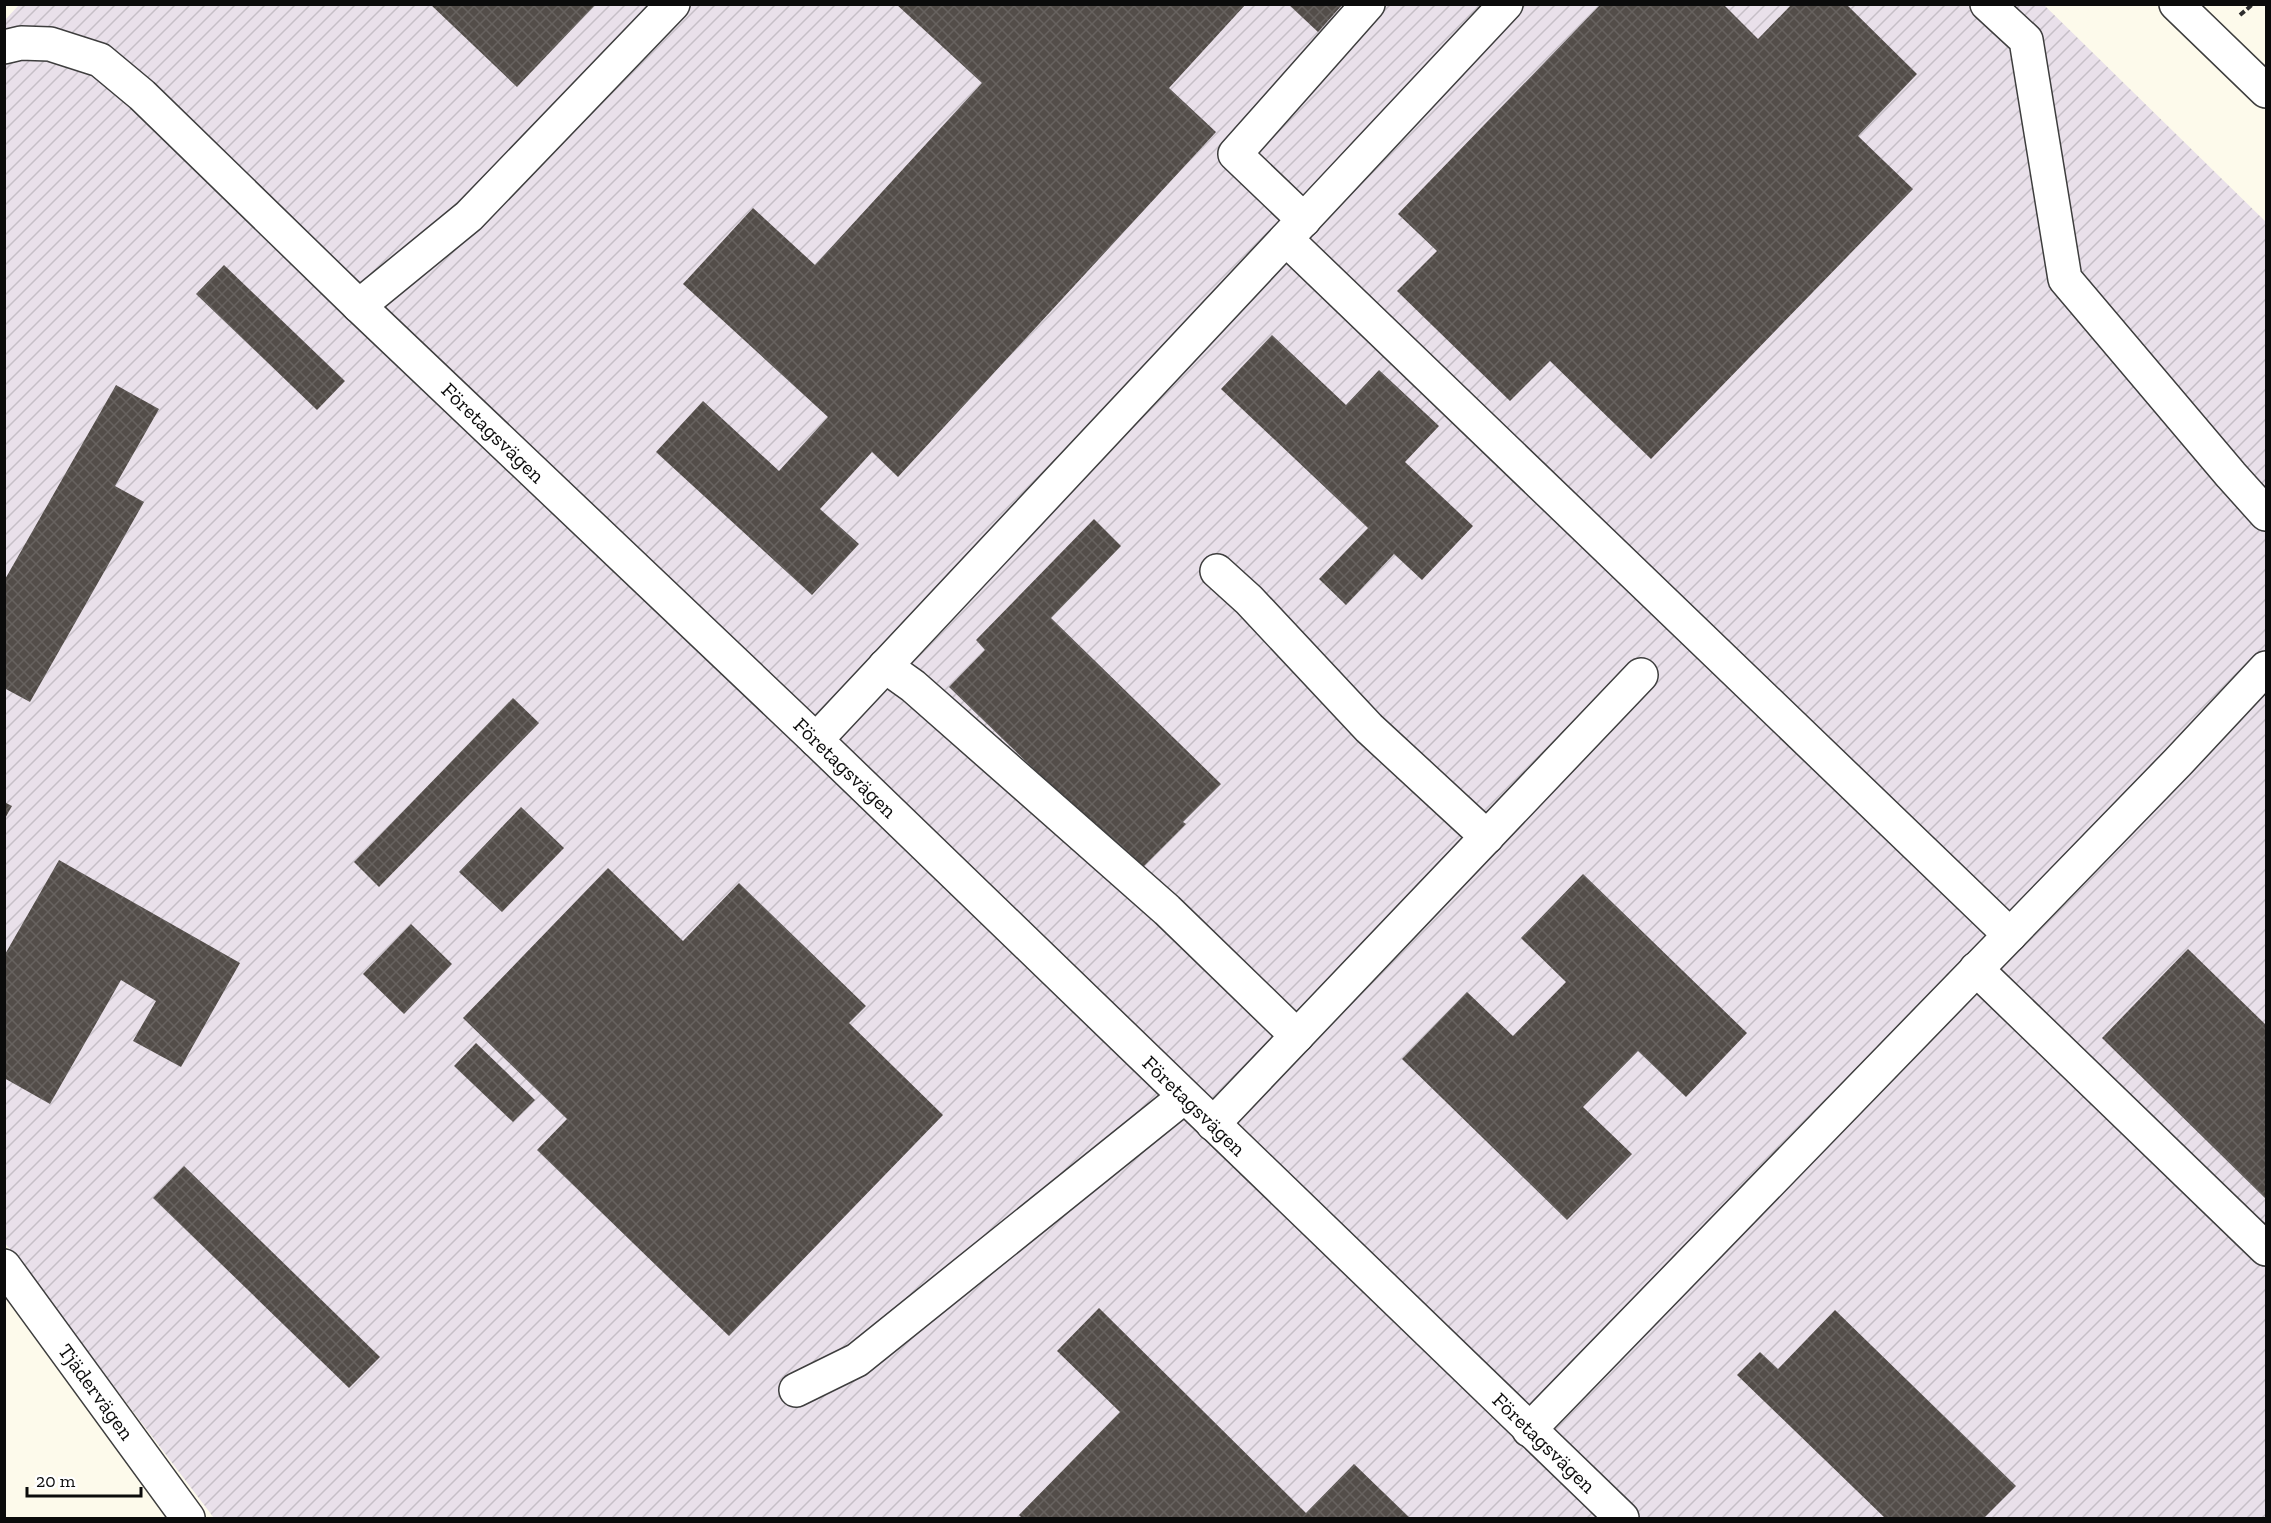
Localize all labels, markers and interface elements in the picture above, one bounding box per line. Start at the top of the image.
street label: Företagsvägen [437,377,550,488]
street label: Företagsvägen [789,712,902,823]
street label: Företagsvägen [1138,1050,1251,1161]
street label: Tjädervägen [52,1339,140,1445]
street label: Företagsvägen [1488,1387,1601,1498]
scale bar [27,1460,141,1498]
text: 20 m [36,1470,76,1492]

